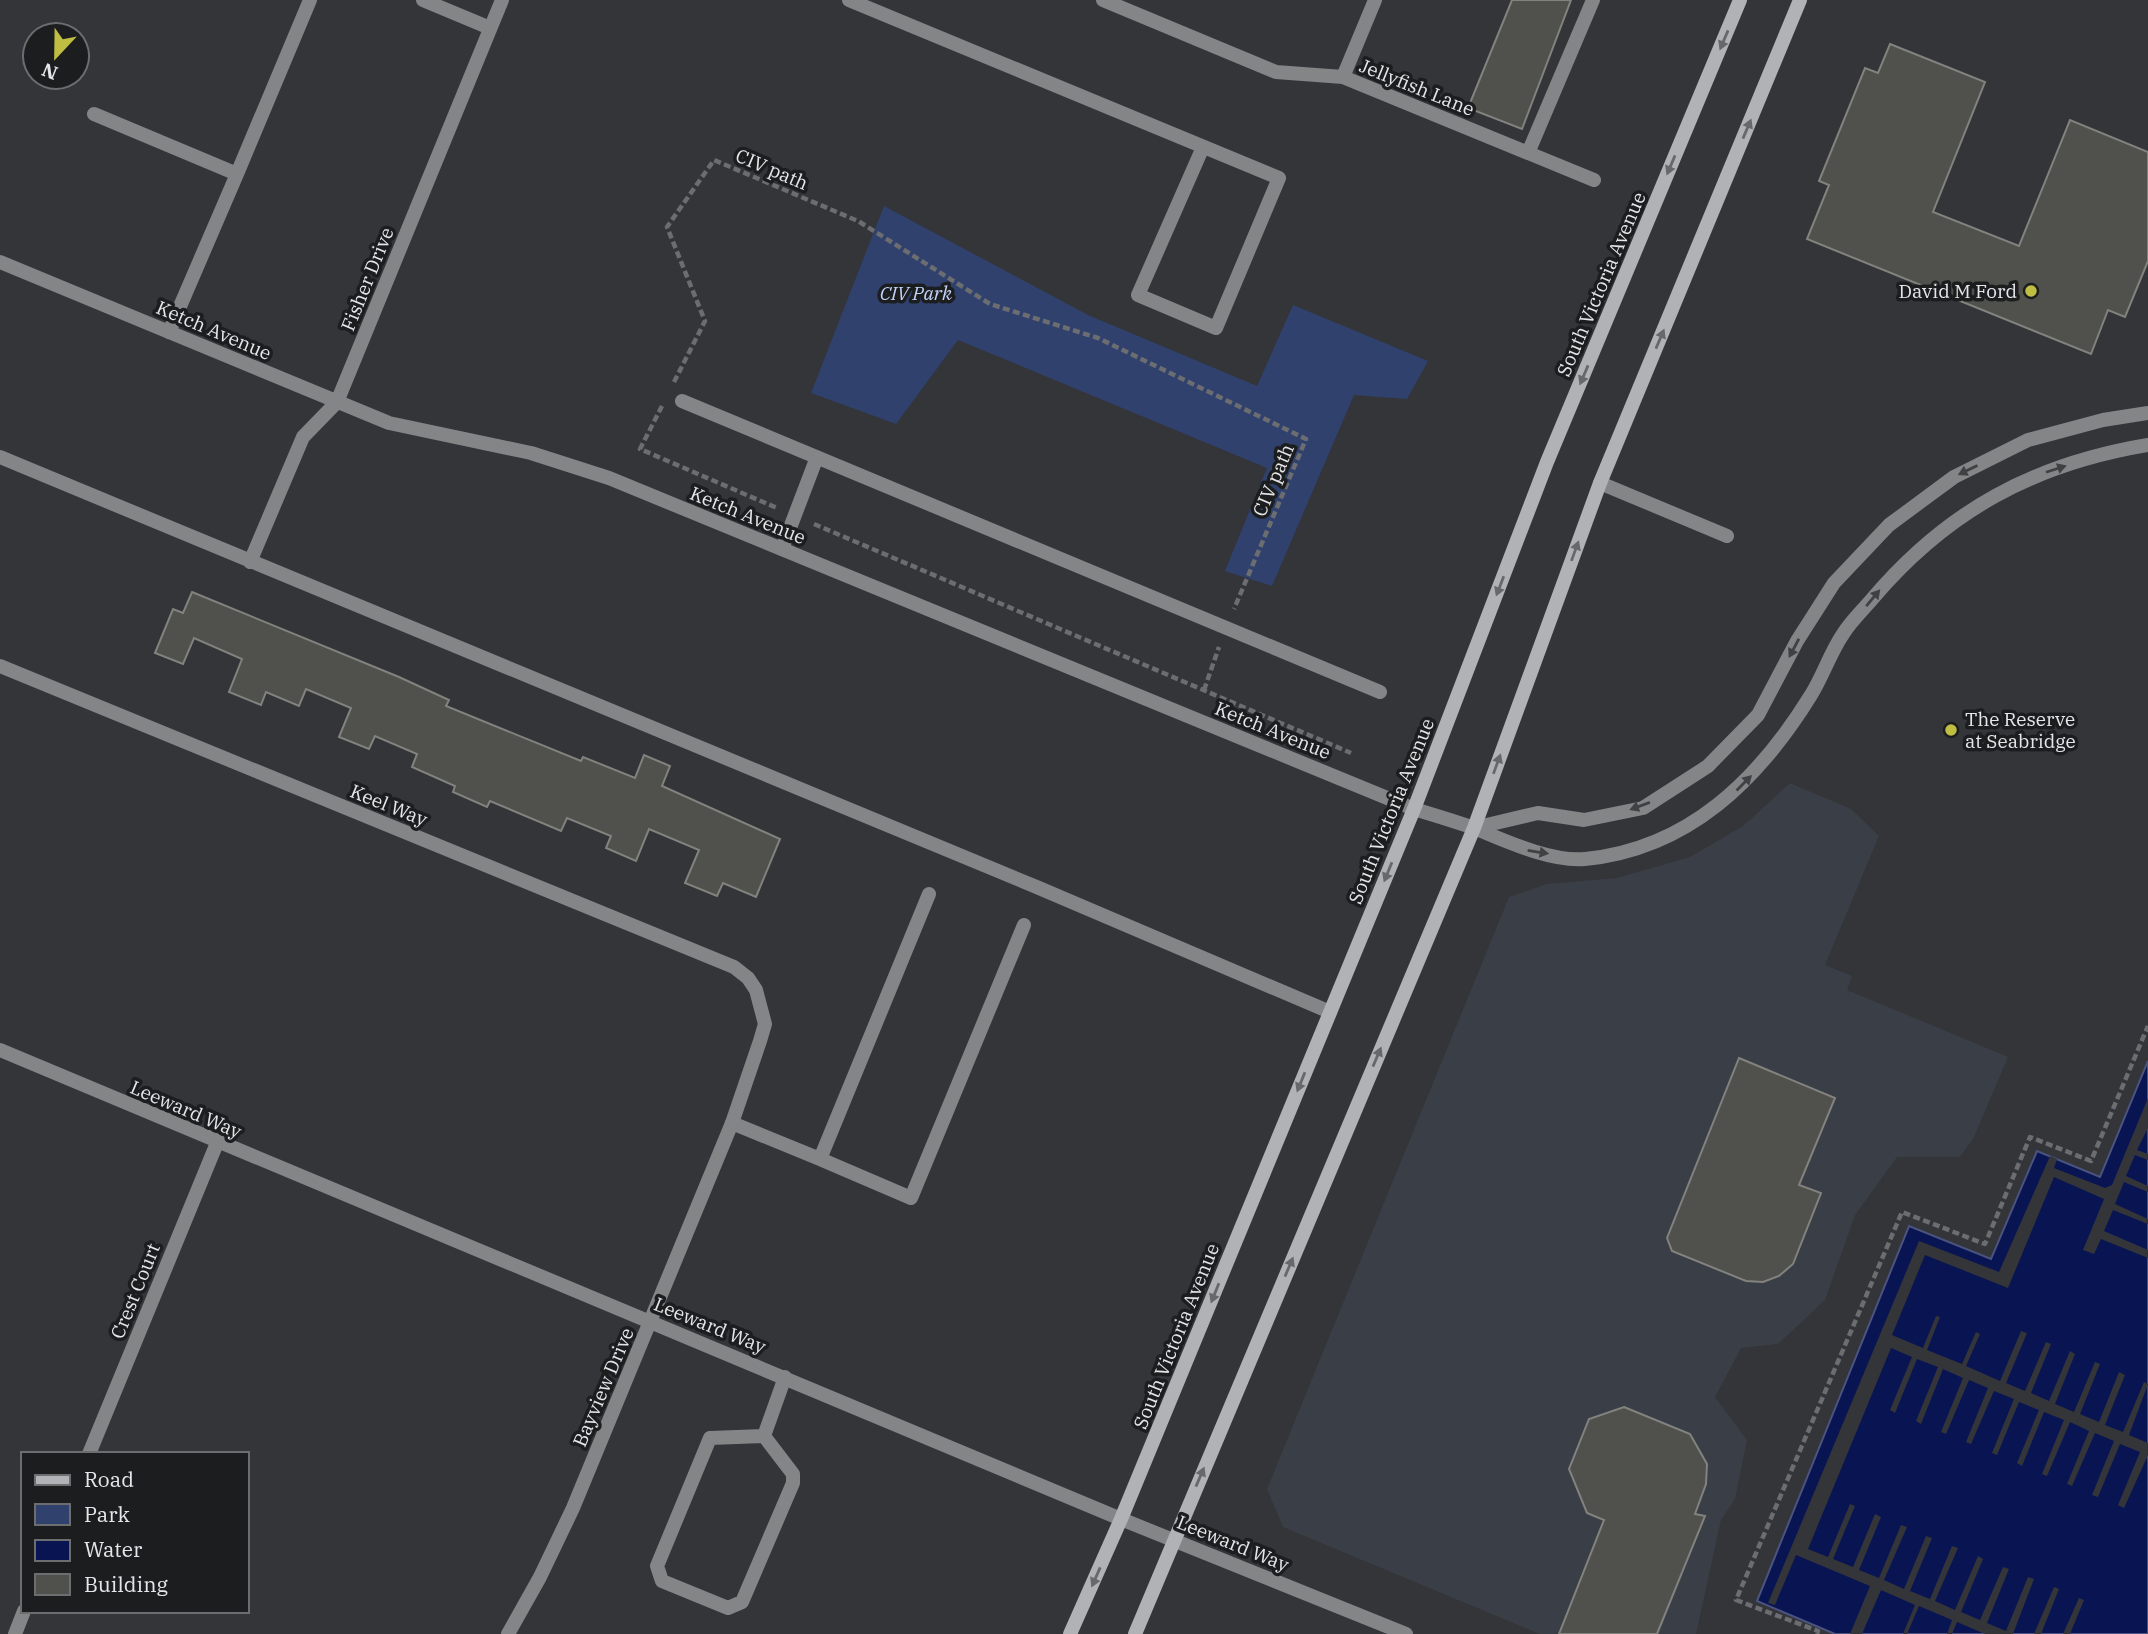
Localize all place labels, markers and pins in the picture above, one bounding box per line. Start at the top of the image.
place label: David M Ford [1899,279,2017,303]
marker: David M Ford [2023,283,2039,299]
place label: The Reserve at Seabridge [1965,707,2076,753]
marker: The Reserve at Seabridge [1943,722,1959,738]

